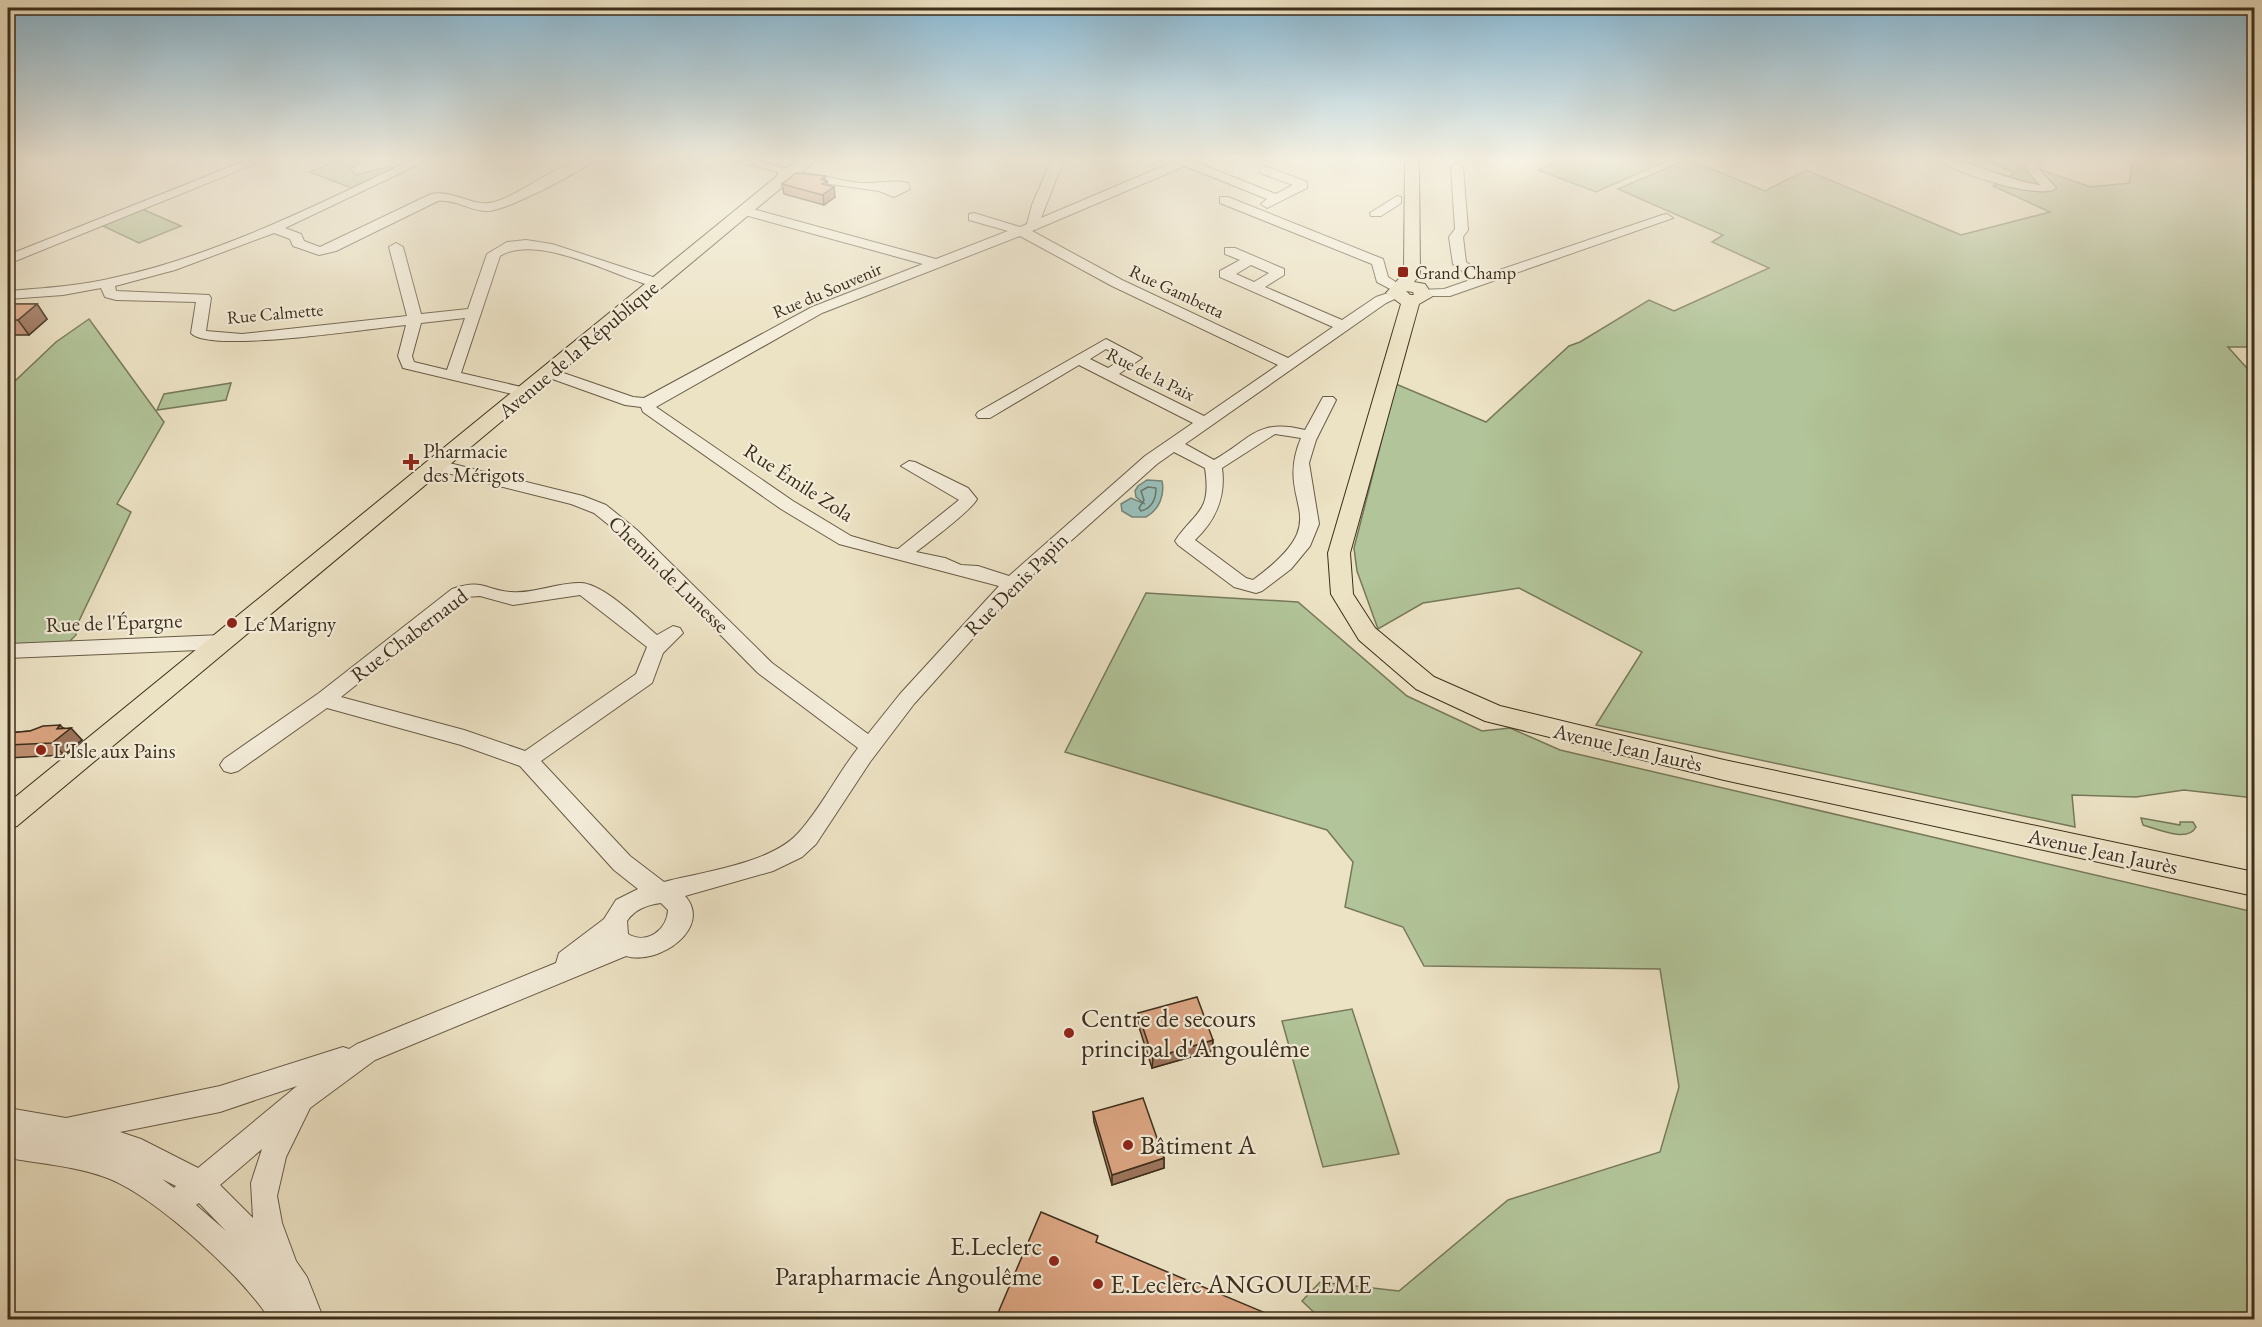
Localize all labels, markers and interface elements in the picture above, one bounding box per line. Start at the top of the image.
street label: Rue du Souvenir [769,257,885,323]
street label: Rue Gambetta [1126,259,1229,323]
place label: Grand Champ [1415,261,1516,284]
marker: Grand Champ [1396,265,1410,279]
street label: Avenue de la République [492,274,664,425]
street label: Rue Calmette [226,297,324,329]
street label: Rue de la Paix [1103,342,1199,406]
place label: Pharmacie des Mérigots [423,437,525,488]
street label: Rue Émile Zola [739,437,859,528]
marker: Pharmacie des Mérigots [404,455,418,469]
street label: Chemin de Lunesse [603,509,735,639]
street label: Rue Denis Papin [958,526,1074,642]
street label: Rue Chabernaud [345,582,473,688]
street label: Rue de l'Épargne [45,606,183,638]
place label: Le Marigny [244,610,337,637]
marker: Le Marigny [225,616,239,630]
street label: Avenue Jean Jaurès [1550,717,1705,777]
place label: L'Isle aux Pains [53,737,176,764]
marker: L'Isle aux Pains [34,743,48,757]
street label: Avenue Jean Jaurès [2025,822,2180,880]
place label: Centre de secours principal d'Angoulême [1081,1001,1310,1065]
marker: Centre de secours principal d'Angoulême [1062,1026,1076,1040]
place label: Bâtiment A [1140,1128,1257,1162]
marker: Bâtiment A [1121,1138,1135,1152]
place label: E.Leclerc Parapharmacie Angoulême [775,1229,1042,1293]
marker: E.Leclerc Parapharmacie Angoulême [1047,1254,1061,1268]
place label: E.Leclerc ANGOULEME [1110,1267,1372,1301]
marker: E.Leclerc ANGOULEME [1091,1277,1105,1291]

